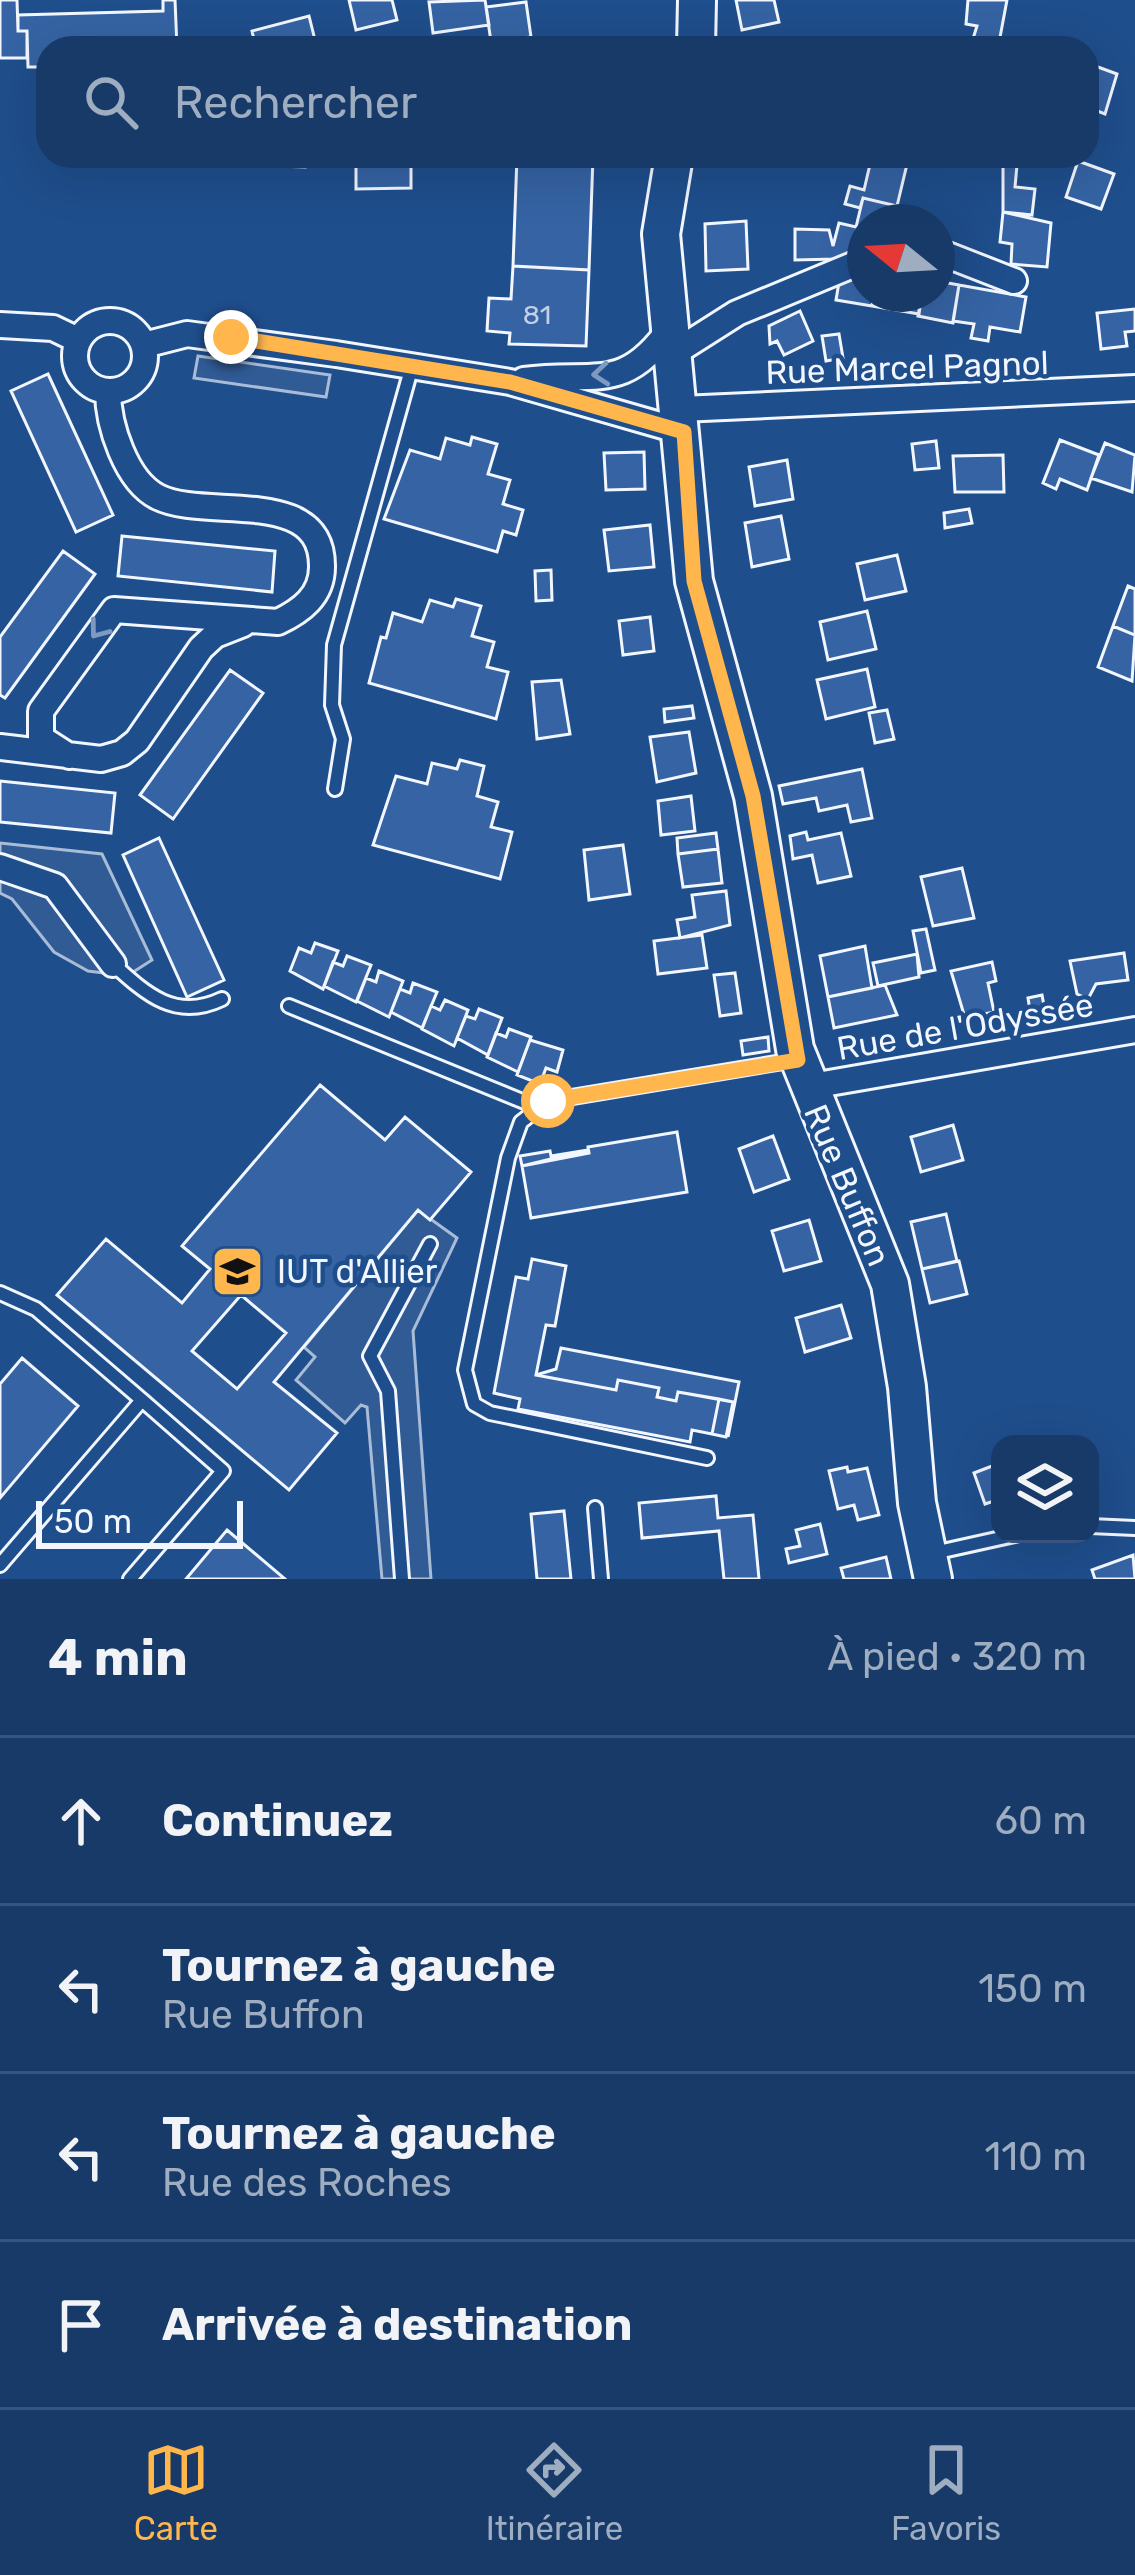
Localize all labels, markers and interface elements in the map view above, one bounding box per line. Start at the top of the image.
search box [36,36,1099,168]
icon: search [78,69,144,135]
text: Rechercher [174,76,417,129]
north arrow [847,204,955,312]
house number: 81 [523,299,551,331]
route end [204,310,258,364]
street label: Rue Marcel Pagnol [765,343,1049,392]
one-way arrow [591,361,610,387]
one-way arrow [90,617,112,639]
street label: Rue de l'Odyssée [834,985,1096,1068]
route start [521,1074,575,1128]
street label: Rue Buffon [796,1099,899,1272]
school or university icon: IUT d'Allier [210,1243,266,1299]
place label: IUT d'Allier [277,1252,438,1291]
map controls [991,1435,1099,1543]
button: layers [991,1435,1099,1543]
scale bar [36,1495,243,1548]
text: 50 m [54,1502,132,1541]
text: 4 min [48,1627,188,1688]
text: À pied · 320 m [827,1634,1087,1680]
icon: ahead [48,1788,114,1854]
text: Continuez [162,1794,393,1847]
text: 60 m [994,1798,1087,1844]
text: Tournez à gauche [162,1939,556,1992]
icon: left [48,1956,114,2022]
text: 150 m [978,1966,1087,2012]
text: Rue Buffon [162,1992,365,2038]
text: Tournez à gauche [162,2107,556,2160]
icon: left [48,2124,114,2190]
text: 110 m [985,2134,1087,2180]
text: Rue des Roches [162,2160,452,2206]
icon: arrive [48,2292,114,2358]
text: Arrivée à destination [162,2298,632,2351]
tab: Carte [134,2437,218,2548]
tab: Itinéraire [486,2437,623,2548]
tab: Favoris [891,2437,1001,2548]

